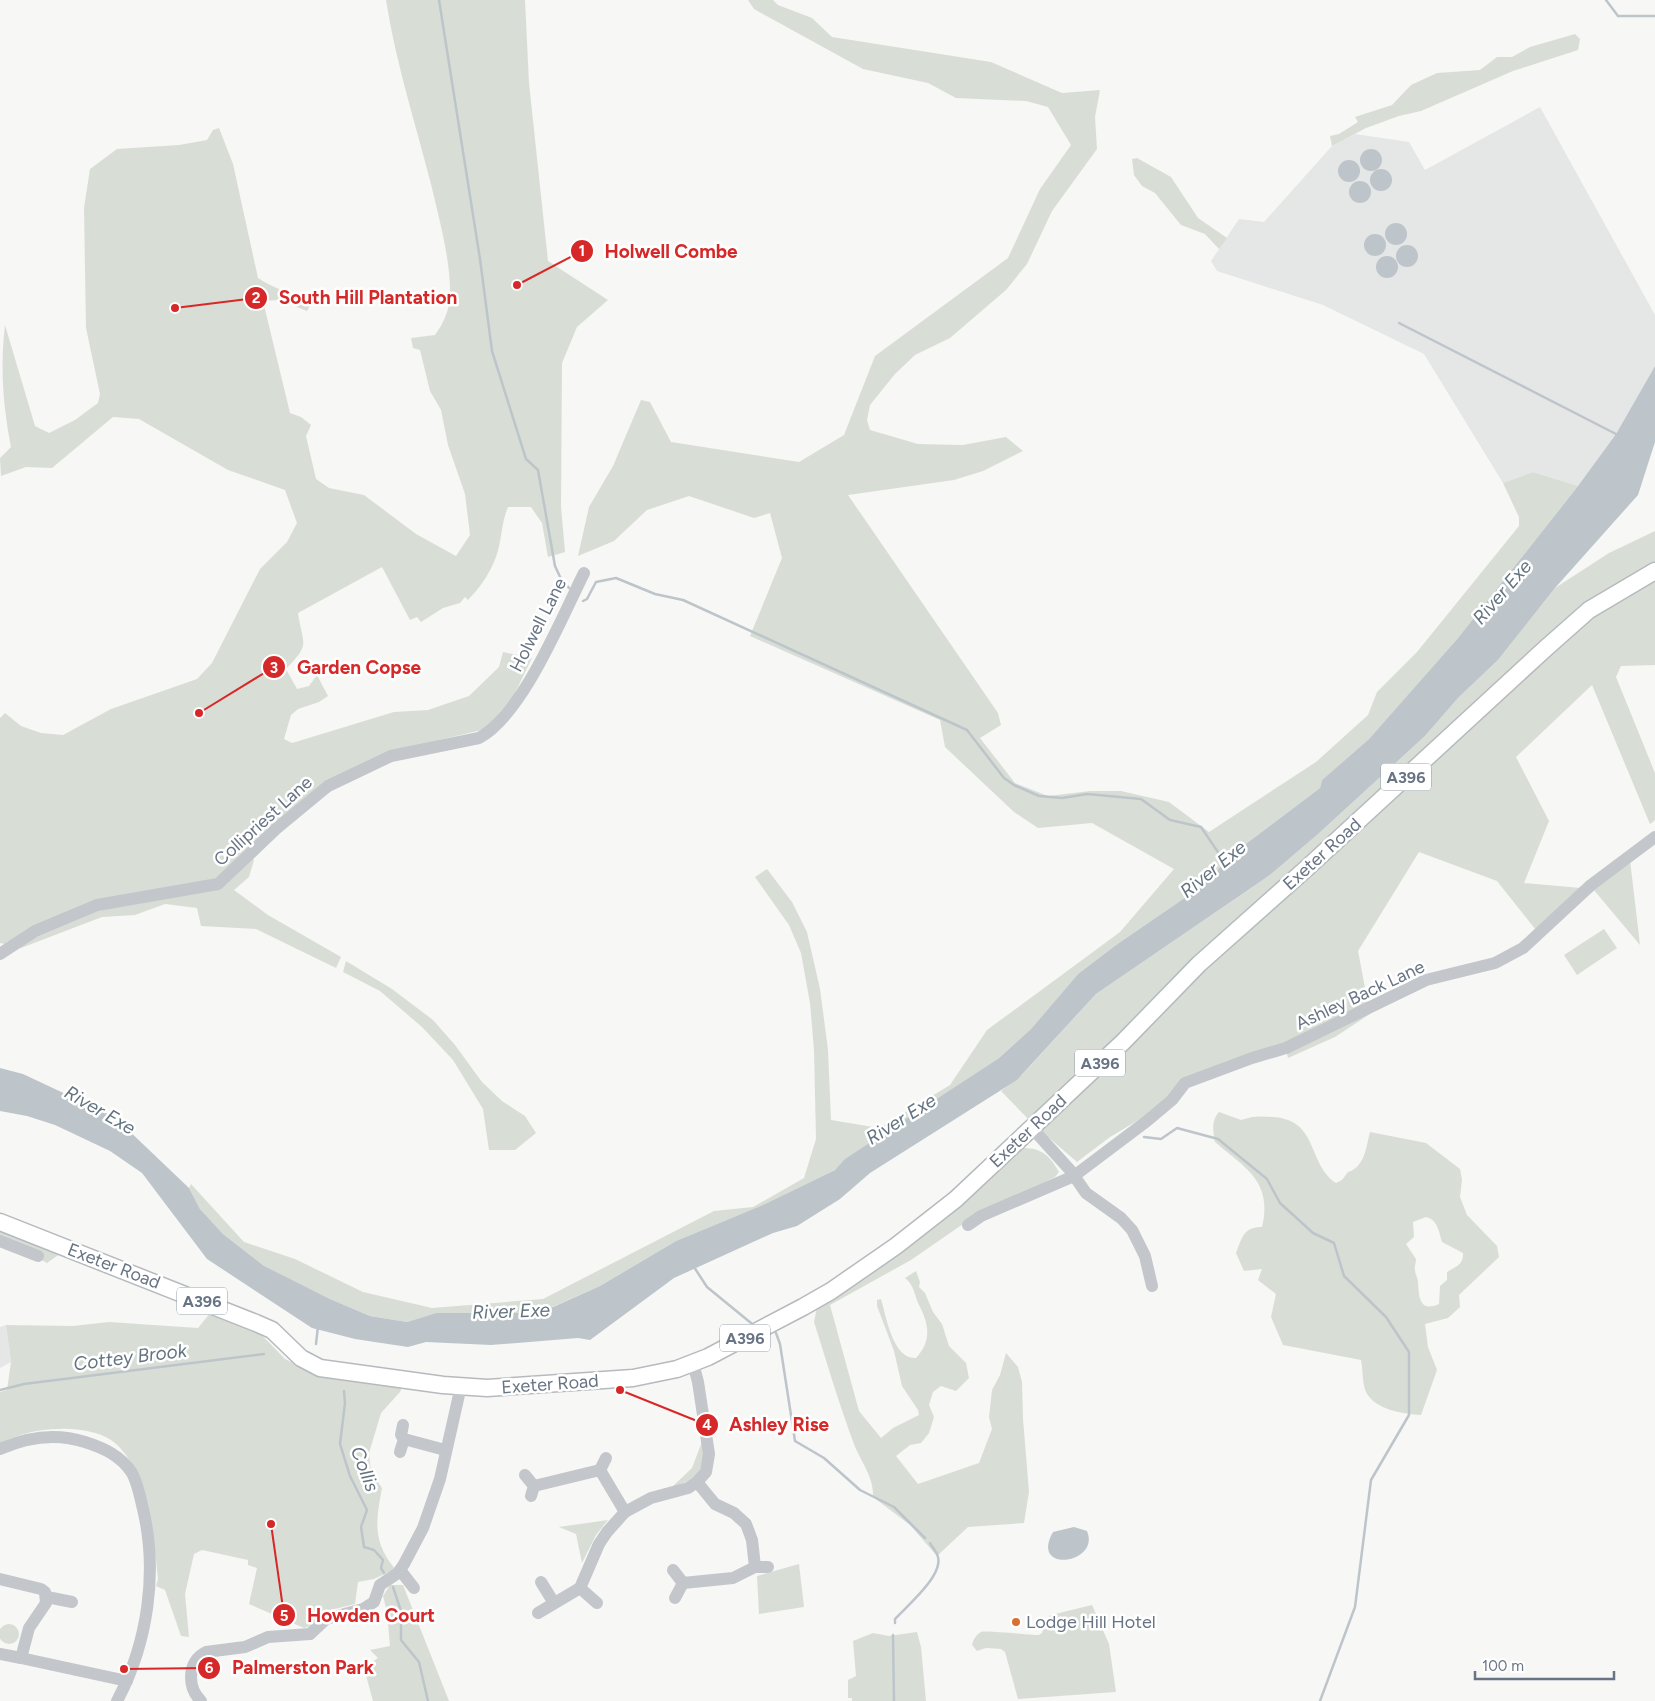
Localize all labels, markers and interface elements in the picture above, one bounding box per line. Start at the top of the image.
callout: Holwell Combe [569,234,748,268]
text: Holwell Combe [604,240,738,263]
text: 1 [579,242,585,260]
callout: South Hill Plantation [243,281,467,315]
text: South Hill Plantation [279,286,457,309]
text: 2 [252,289,261,307]
water label: River Exe [1468,555,1537,629]
street label: Holwell Lane [505,574,571,676]
callout: Garden Copse [262,650,431,684]
text: Garden Copse [297,656,422,679]
text: 3 [270,659,278,677]
road number: A396 [1381,764,1431,790]
street label: Collipriest Lane [209,771,317,871]
street label: Exeter Road [1278,813,1366,895]
water label: River Exe [1175,835,1251,903]
street label: Ashley Back Lane [1292,955,1428,1034]
road number: A396 [1075,1050,1125,1076]
water label: River Exe [60,1081,140,1140]
water label: River Exe [862,1088,941,1149]
street label: Exeter Road [985,1090,1071,1172]
street label: Exeter Road [65,1238,163,1294]
road number: A396 [177,1288,227,1314]
water label: River Exe [472,1298,551,1324]
road number: A396 [720,1325,770,1352]
water label: Cottey Brook [72,1339,189,1375]
street label: Exeter Road [501,1370,599,1398]
callout: Ashley Rise [694,1408,839,1442]
text: Ashley Rise [729,1413,830,1436]
text: 4 [702,1416,712,1434]
water label: Collis [346,1443,384,1495]
callout: Howden Court [272,1598,445,1632]
text: Howden Court [307,1604,435,1627]
text: 5 [280,1607,289,1625]
place label: Lodge Hill Hotel [1026,1611,1156,1633]
marker: Lodge Hill Hotel [1010,1616,1022,1628]
scale bar [1475,1648,1614,1680]
callout: Palmerston Park [197,1651,384,1685]
text: Palmerston Park [232,1656,375,1679]
text: 100 m [1482,1657,1524,1675]
text: 6 [205,1659,214,1677]

